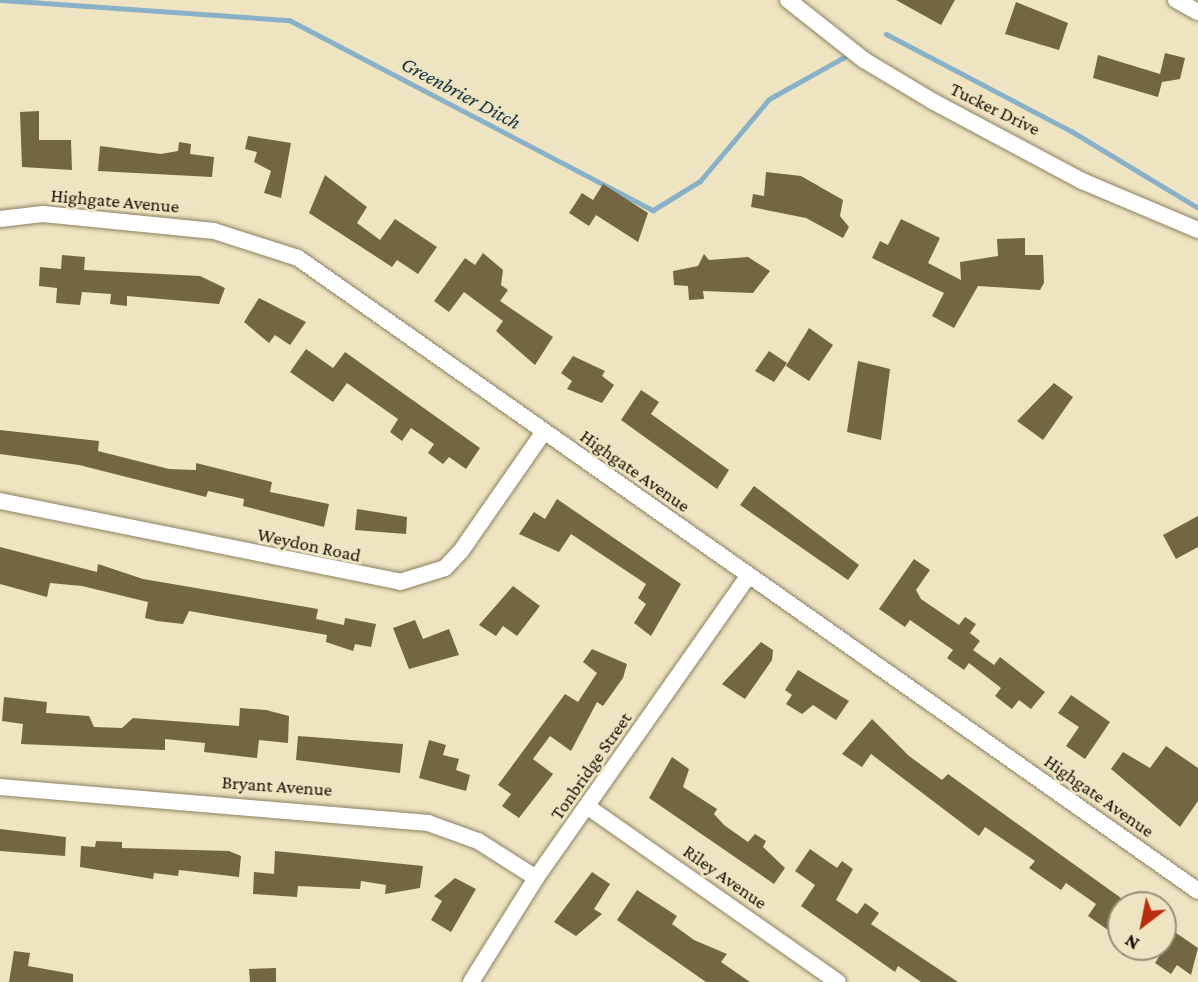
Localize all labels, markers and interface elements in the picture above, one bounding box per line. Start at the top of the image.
water label: Greenbrier Ditch [397,51,525,135]
street label: Tucker Drive [946,77,1044,141]
street label: Highgate Avenue [50,184,180,218]
street label: Highgate Avenue [576,425,694,517]
street label: Weydon Road [255,523,363,567]
street label: Tonbridge Street [545,708,637,824]
street label: Highgate Avenue [1040,750,1158,842]
street label: Bryant Avenue [221,771,333,801]
street label: Riley Avenue [679,840,771,914]
north arrow [1107,891,1177,961]
text: N [1121,930,1143,955]

